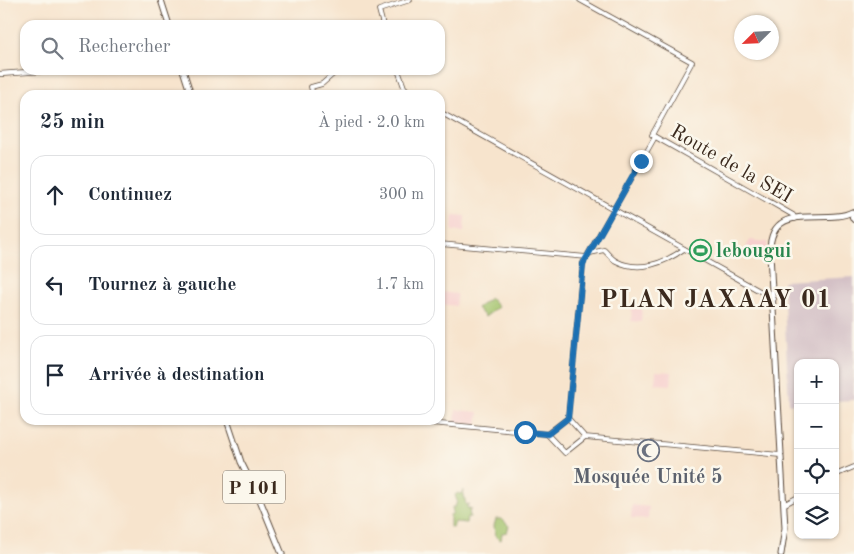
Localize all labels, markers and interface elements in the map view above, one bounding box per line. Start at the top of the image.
north arrow [734,15,779,60]
search box [20,20,445,75]
icon: search [38,34,66,62]
text: Rechercher [78,38,171,57]
text: 25 min [40,112,105,133]
text: À pied · 2.0 km [318,115,425,131]
street label: Route de la SEI [667,122,795,208]
route end [630,150,653,173]
icon: ahead [41,181,69,209]
text: Continuez [88,186,172,205]
text: 300 m [379,187,424,203]
sports icon: lebougui [688,238,712,262]
place label: lebougui [716,242,791,262]
icon: left [41,271,69,299]
text: Tournez à gauche [88,276,236,295]
text: 1.7 km [375,277,424,293]
district label: PLAN JAXAAY 01 [600,288,832,313]
map controls [794,359,839,539]
button: + [794,359,839,404]
icon: arrive [41,361,69,389]
text: Arrivée à destination [88,366,264,385]
button: − [794,404,839,449]
route start [514,421,537,444]
mosque icon: Mosquée Unité 5 [636,438,660,462]
button: locate [794,449,839,494]
place label: Mosquée Unité 5 [573,467,723,488]
road number: P 101 [223,471,285,504]
button: layers [794,494,839,539]

